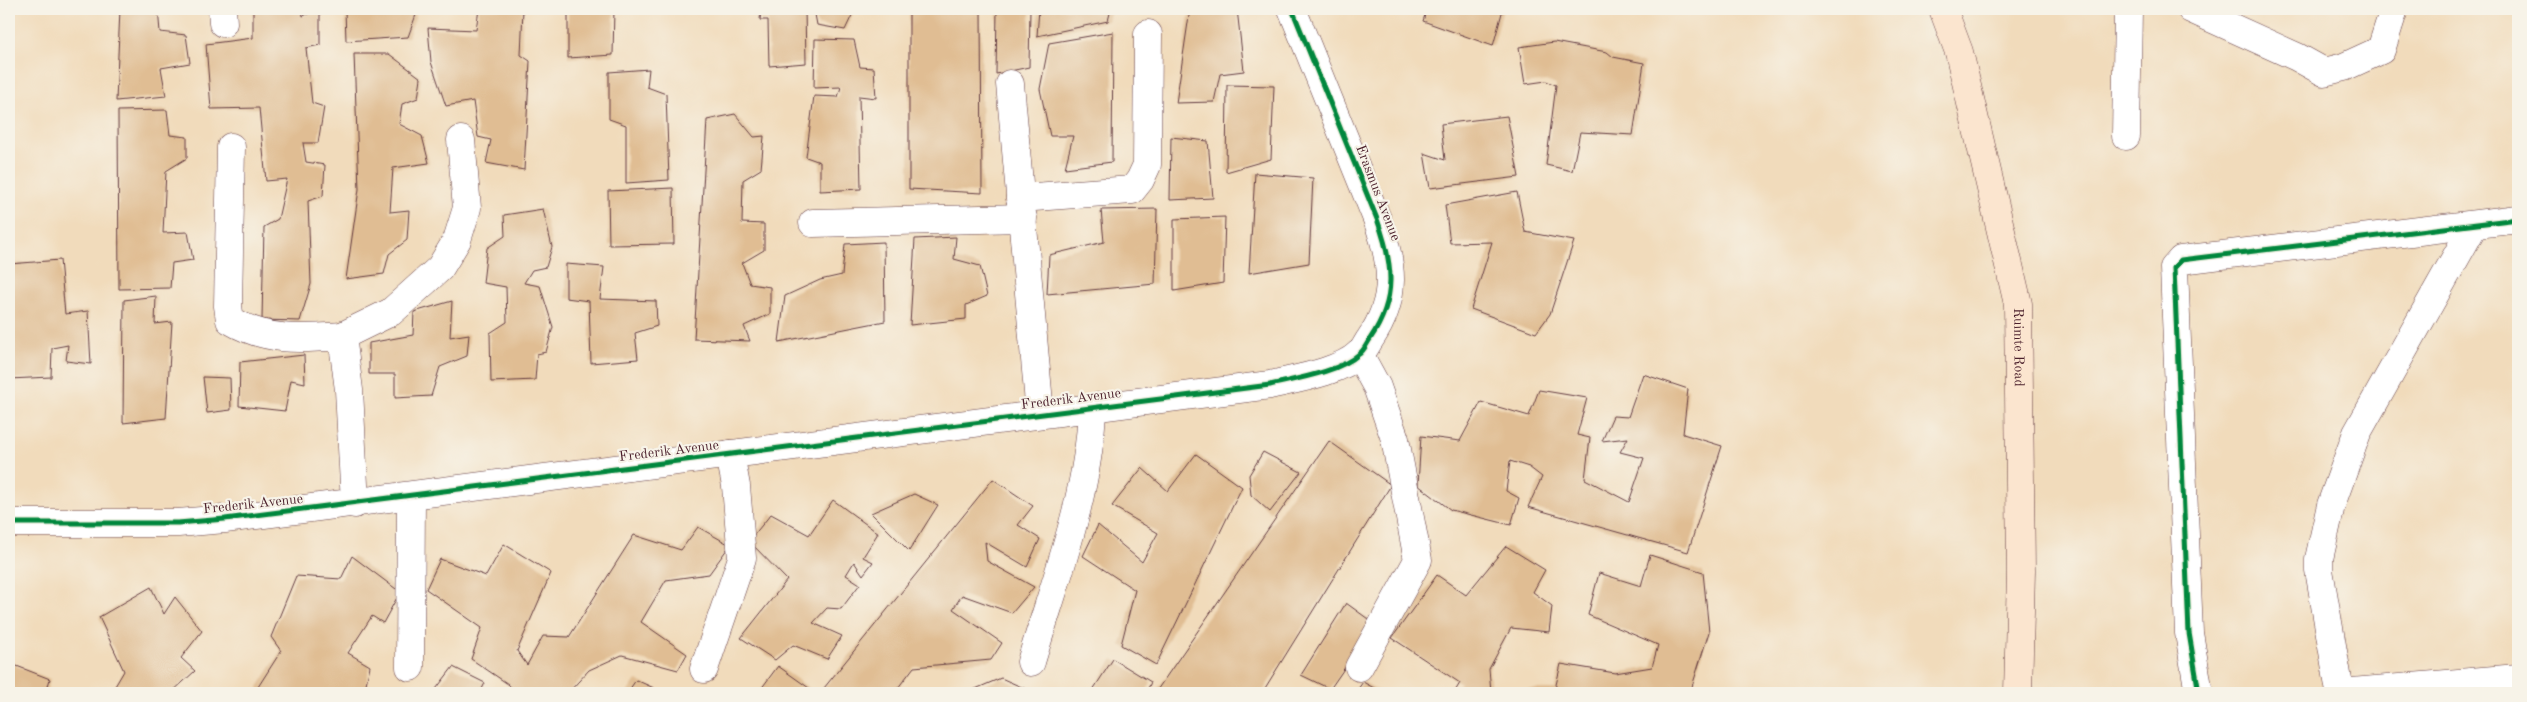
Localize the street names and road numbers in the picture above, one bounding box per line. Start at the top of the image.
street label: Erasmus Avenue [1353,143,1403,243]
street label: Ruimte Road [2011,308,2026,387]
street label: Frederik Avenue [1020,386,1122,412]
street label: Frederik Avenue [618,438,720,464]
street label: Frederik Avenue [202,492,304,516]

